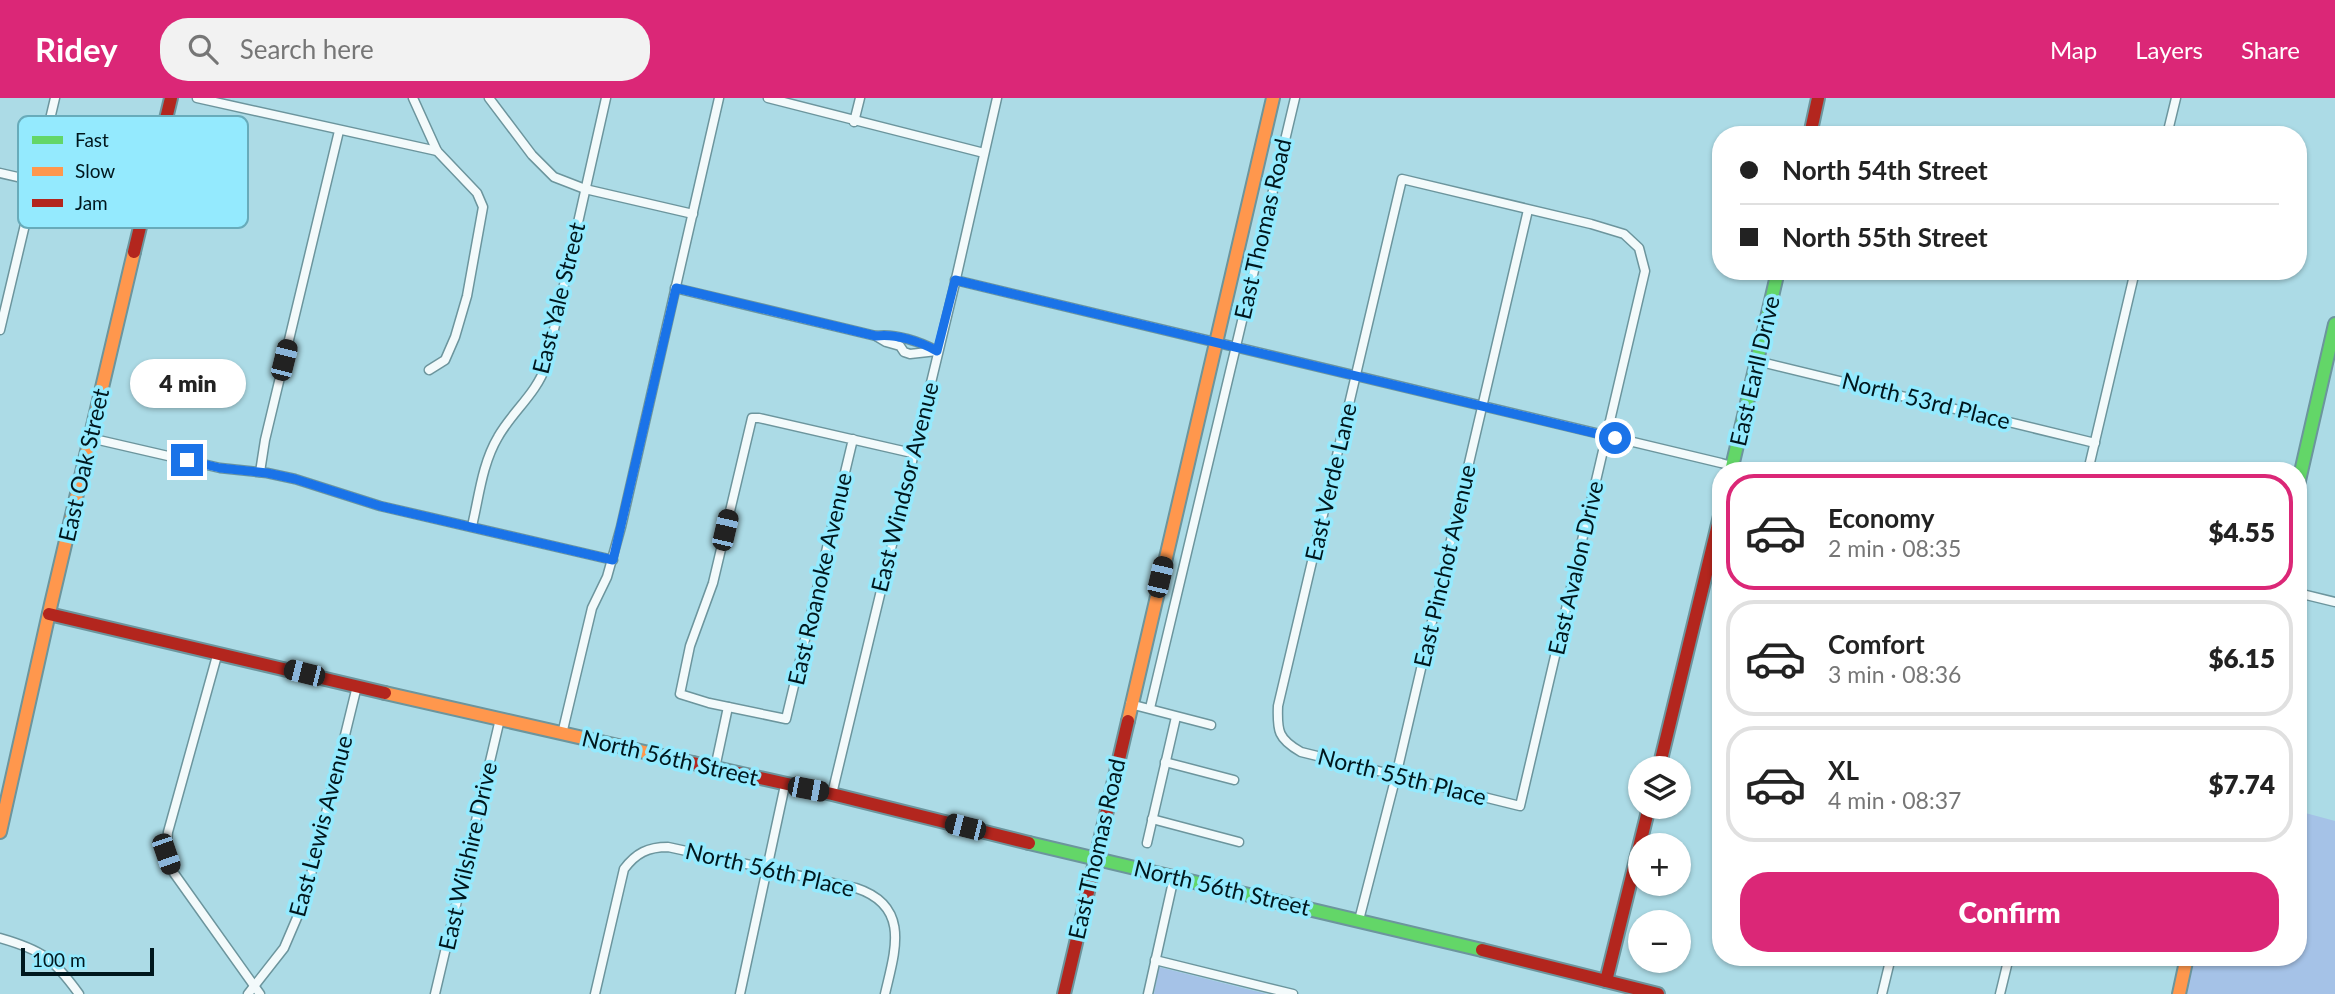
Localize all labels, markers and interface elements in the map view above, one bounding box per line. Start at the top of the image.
search box [160,18,650,81]
text: Ridey [35,29,118,69]
icon: search [184,30,222,68]
text: Search here [240,33,374,65]
text: Map [2050,35,2097,64]
text: Layers [2135,35,2203,64]
text: Share [2241,35,2300,64]
legend [18,116,248,228]
text: Fast [75,128,109,151]
street label: East Thomas Road [1228,136,1296,322]
text: North 54th Street [1782,154,1988,186]
text: Slow [75,159,115,182]
text: Jam [75,191,108,214]
street label: East Yale Street [526,218,591,376]
text: North 55th Street [1782,221,1988,253]
street label: East Earll Drive [1723,293,1785,449]
car [269,337,300,383]
callout: 4 min [129,358,245,408]
street label: North 53rd Place [1839,366,2013,434]
text: 4 min [159,369,217,397]
street label: East Windsor Avenue [864,379,944,595]
street label: East Oak Street [52,385,114,544]
street label: East Verde Lane [1298,400,1362,563]
route start [1599,422,1631,454]
route end [171,444,203,476]
street label: East Pinchot Avenue [1407,462,1481,670]
street label: East Roanoke Avenue [781,470,857,688]
street label: East Avalon Drive [1541,478,1609,657]
icon: car [1744,501,1807,564]
text: Economy [1828,502,1934,534]
car [711,507,740,553]
text: $4.55 [2208,516,2275,548]
text: 2 min · 08:35 [1828,534,1961,562]
car [1146,554,1175,600]
icon: car [1744,627,1807,690]
text: Comfort [1828,628,1925,660]
text: $6.15 [2208,642,2275,674]
car [282,658,327,688]
text: 3 min · 08:36 [1828,660,1961,688]
street label: North 56th Street [579,723,762,791]
street label: East Lewis Avenue [282,732,358,919]
street label: North 55th Place [1315,742,1489,811]
icon: car [1744,753,1807,816]
text: XL [1828,754,1859,786]
street label: East Thomas Road [1062,756,1130,942]
map controls [1628,756,1691,973]
button: layers [1628,756,1691,819]
street label: East Wilshire Drive [432,759,502,953]
text: $7.74 [2208,768,2275,800]
car [786,775,831,803]
text: 4 min · 08:37 [1828,786,1961,814]
car [943,812,988,842]
car [150,831,183,877]
button: + [1628,833,1691,896]
street label: North 56th Place [683,836,858,902]
street label: North 56th Street [1131,853,1314,921]
button: Confirm [1740,872,2279,952]
button: − [1628,910,1691,973]
scale bar [21,945,154,977]
text: 100 m [32,948,86,971]

